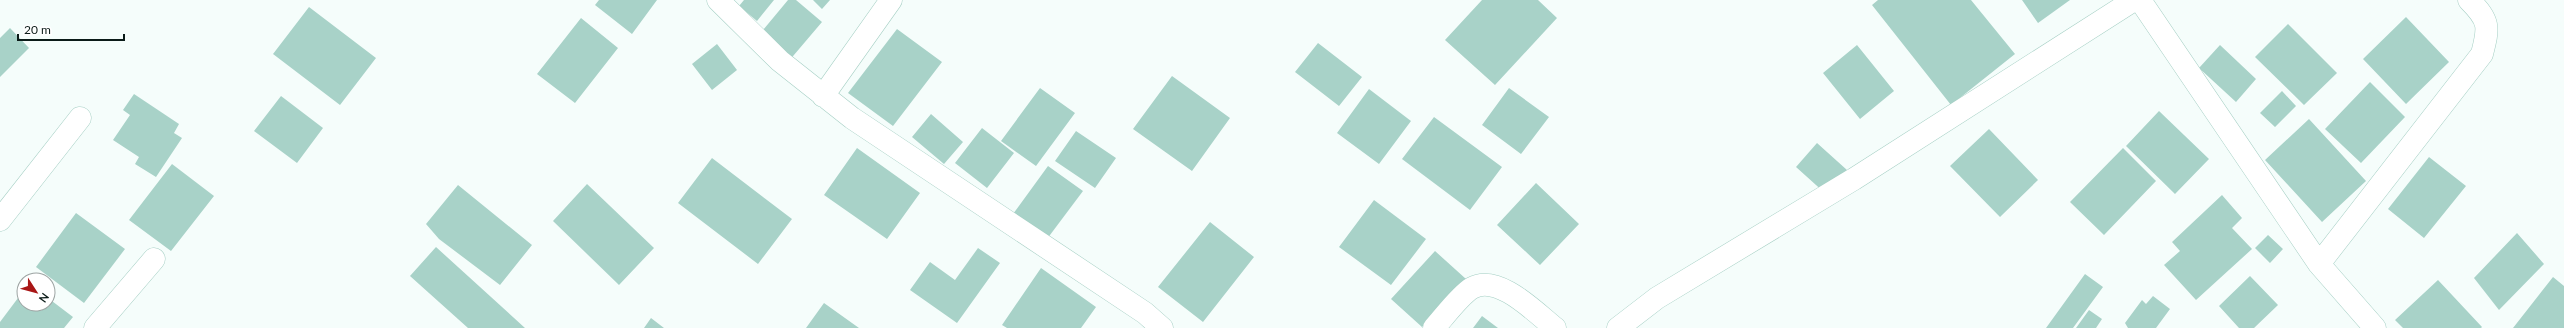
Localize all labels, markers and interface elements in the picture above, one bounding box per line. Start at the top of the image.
scale bar [18,16,124,42]
text: 20 m [24,22,51,37]
north arrow [16,272,56,312]
text: N [37,291,52,305]

